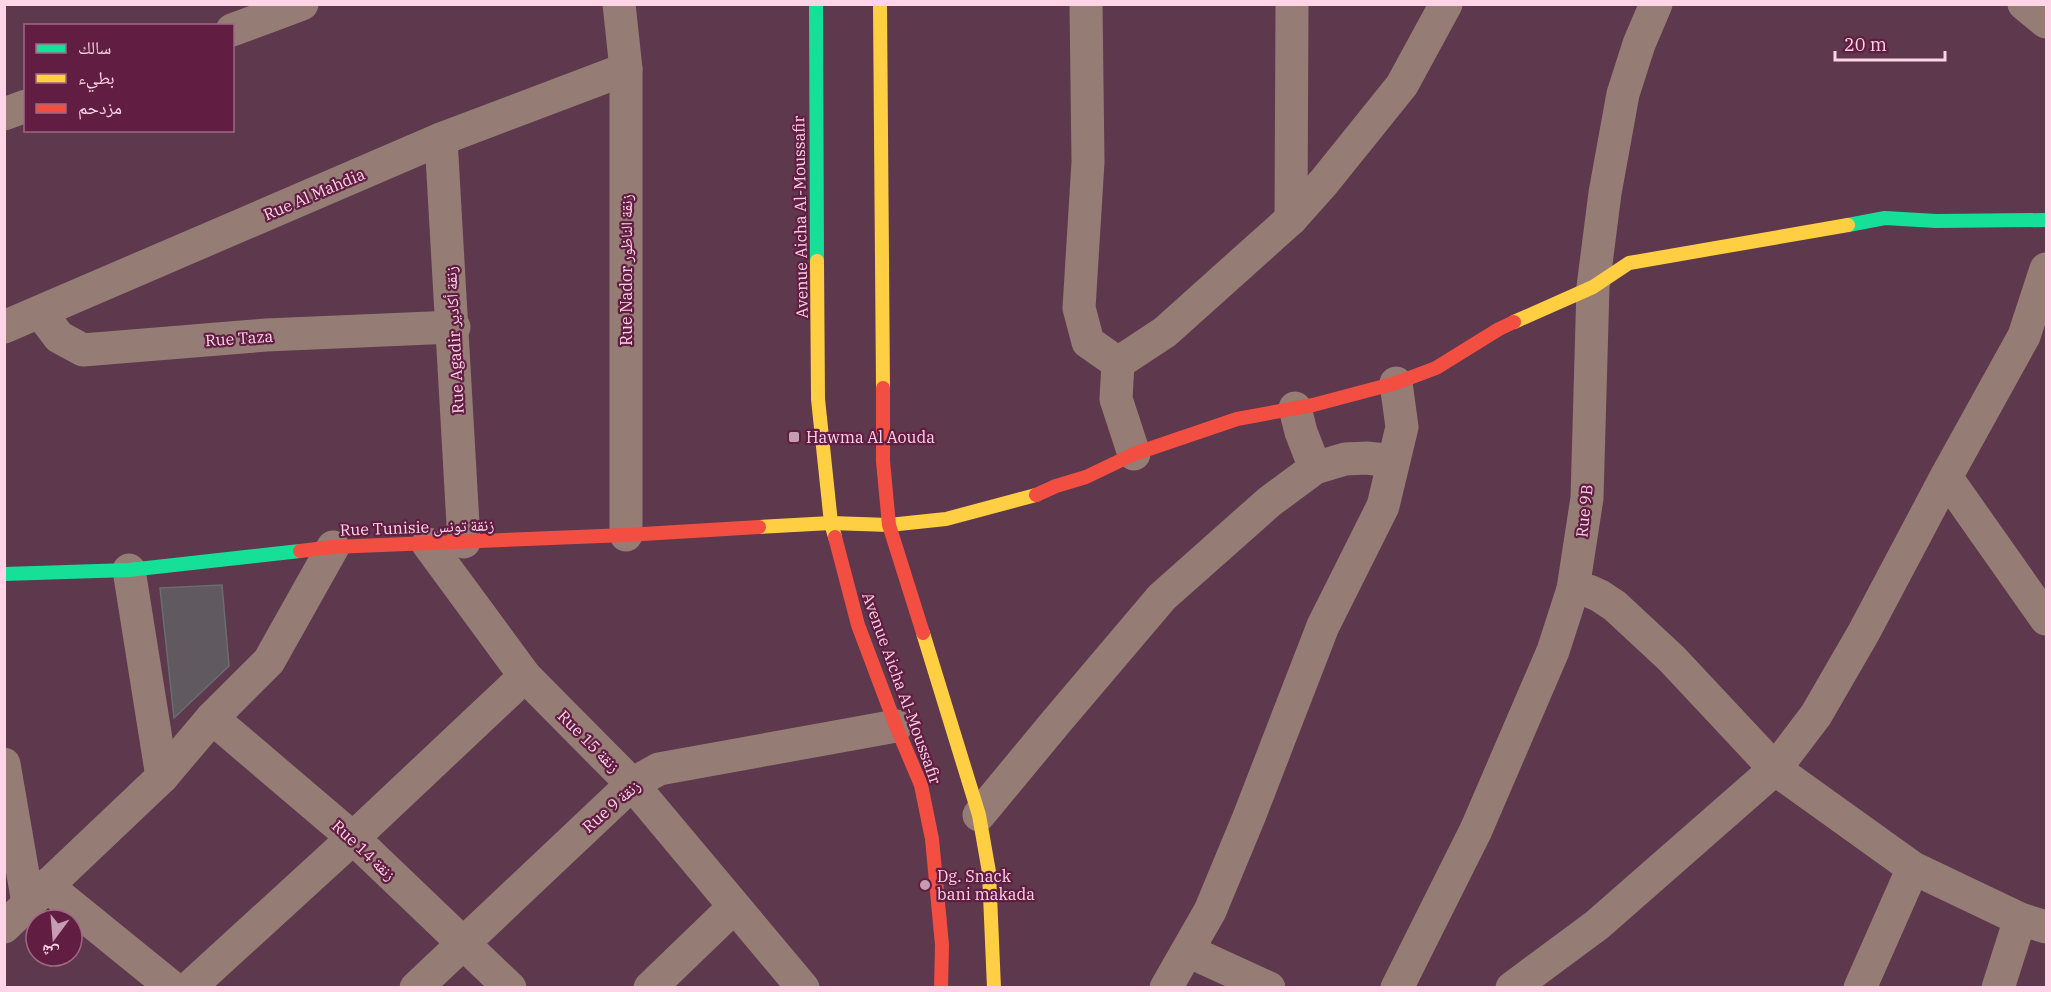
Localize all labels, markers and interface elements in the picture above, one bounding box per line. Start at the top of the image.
legend [24,24,234,132]
scale bar [1835,24,1944,62]
text: 20 m [1844,33,1887,56]
text: سالك [78,36,111,59]
text: بطيء [78,66,115,93]
text: مزدحم [78,96,122,120]
street label: Avenue Aicha Al-Moussafir [788,115,812,319]
street label: Rue Al Mahdia [260,164,368,224]
street label: Rue Nador زنقة الناظور [616,194,636,346]
street label: Rue Agadir زنقة أكادير [440,266,468,414]
street label: Rue Taza [204,326,274,350]
place label: Hawma Al Aouda [806,427,935,447]
marker: Hawma Al Aouda [787,430,801,444]
street label: Rue 9B [1571,484,1597,538]
street label: Rue Tunisie زنقة تونس [339,514,495,541]
street label: Avenue Aicha Al-Moussafir [858,589,946,787]
street label: Rue 15 زنقة [554,706,624,776]
street label: Rue 9 زنقة [578,775,644,837]
street label: Rue 14 زنقة [328,815,400,885]
place label: Dg. Snack bani makada [937,866,1035,904]
marker: Dg. Snack bani makada [918,878,932,892]
north arrow [24,908,84,968]
text: ش [39,940,61,964]

